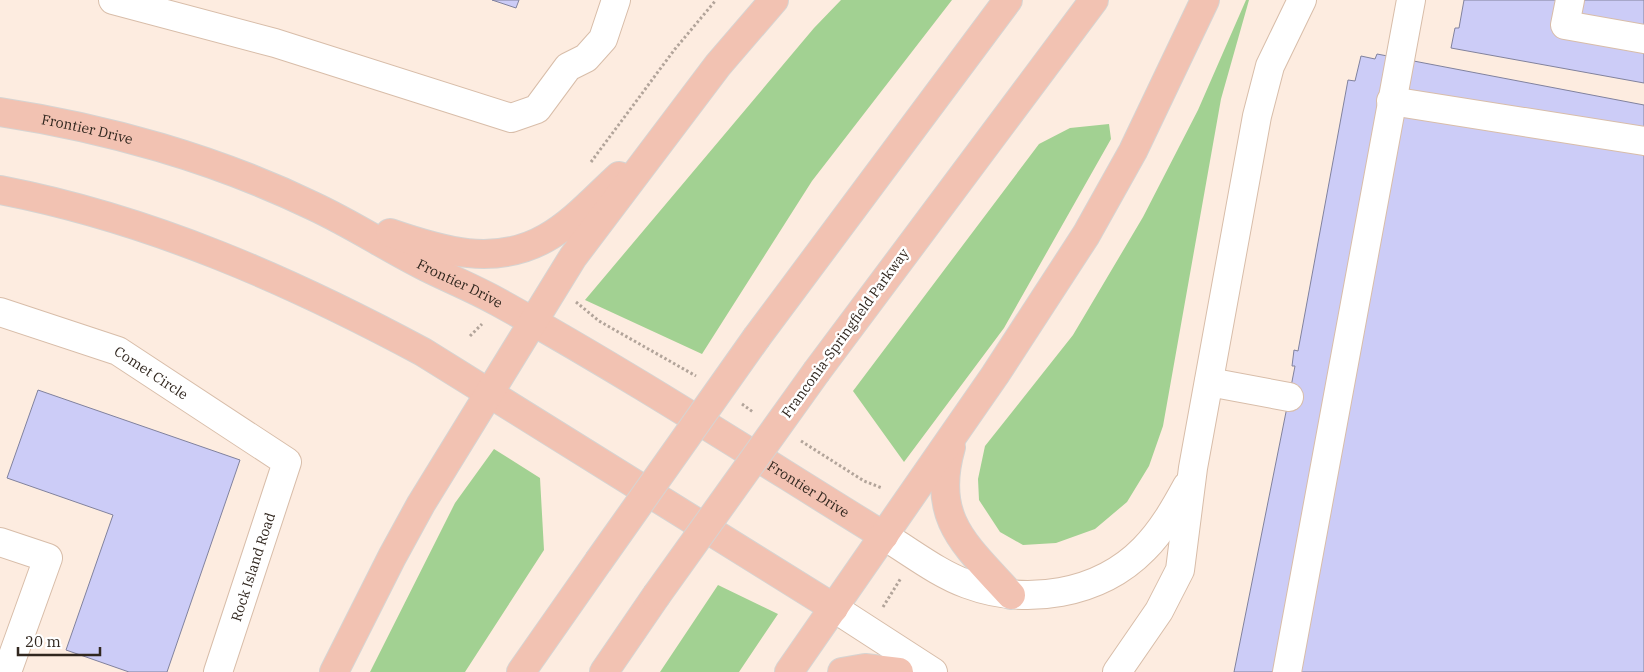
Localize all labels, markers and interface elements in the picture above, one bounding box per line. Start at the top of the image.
street label: Frontier Drive [40,110,135,148]
street label: Franconia-Springfield Parkway [777,244,913,421]
street label: Frontier Drive [414,255,506,312]
street label: Comet Circle [111,342,191,404]
street label: Frontier Drive [764,457,853,521]
street label: Rock Island Road [227,510,279,624]
scale bar [18,624,100,656]
text: 20 m [25,632,61,651]

